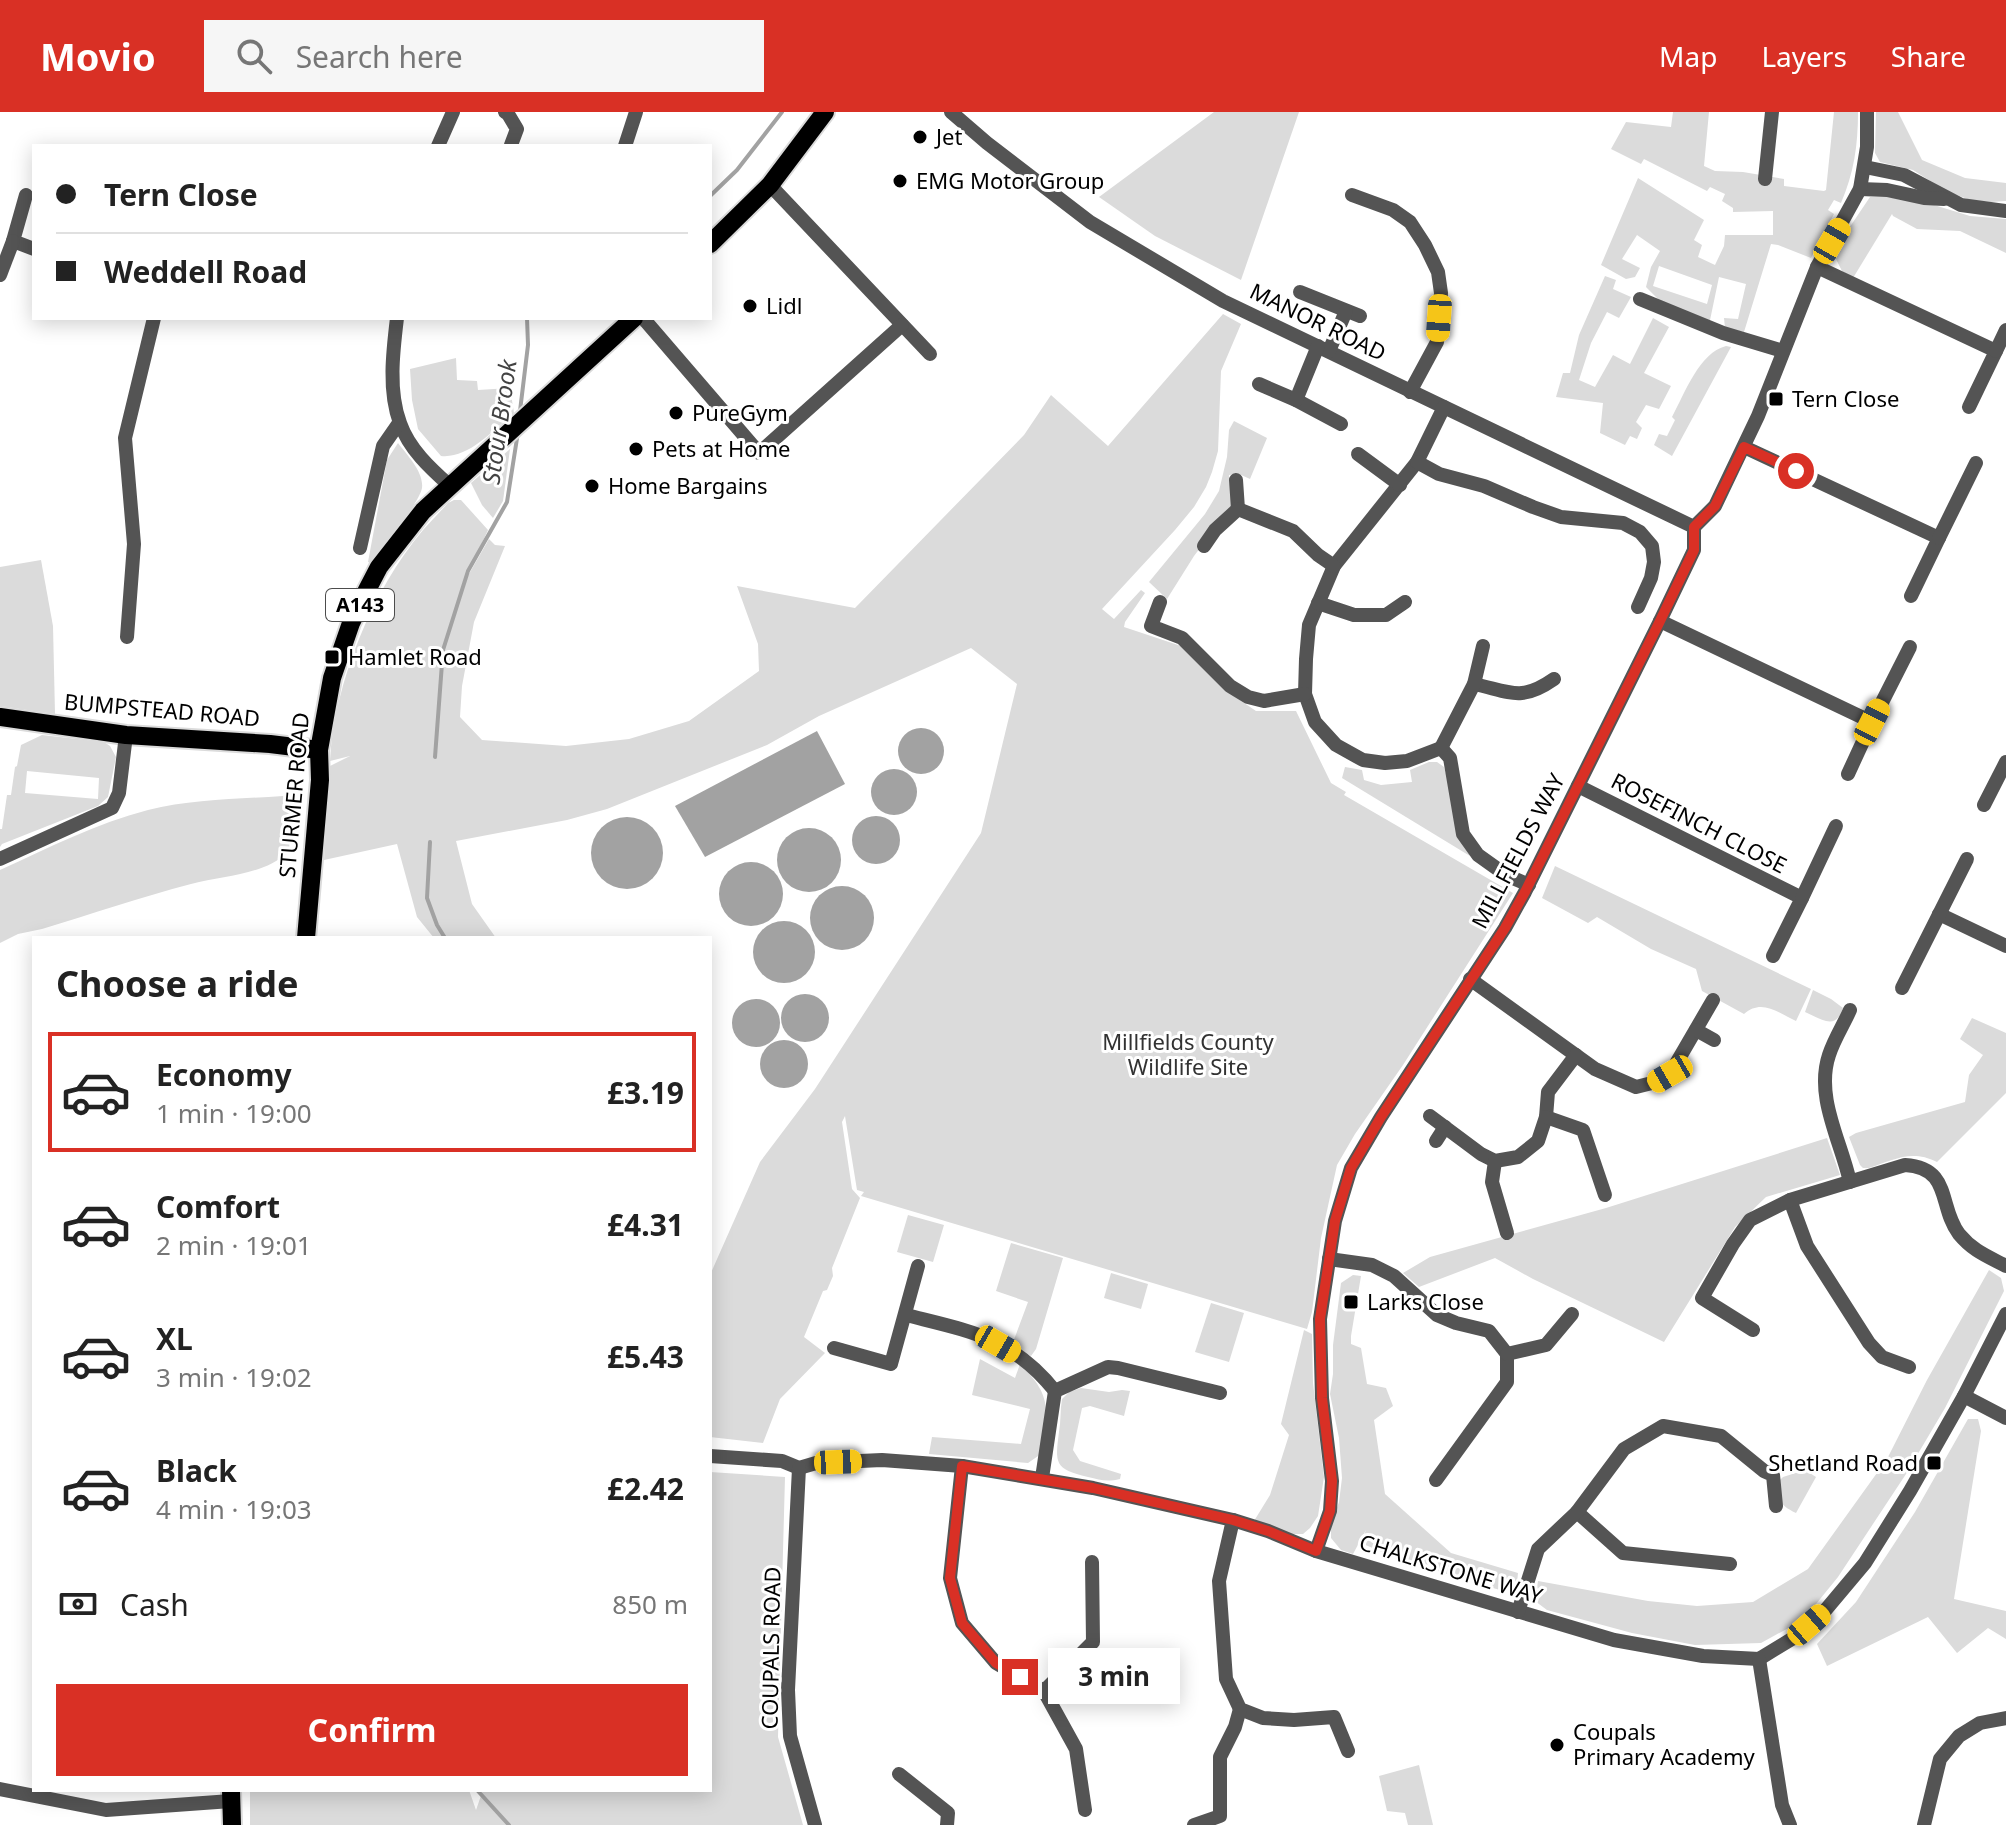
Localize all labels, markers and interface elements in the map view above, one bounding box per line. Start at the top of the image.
search box [204,20,764,92]
text: Movio [40,30,156,82]
icon: search [232,34,276,78]
text: Search here [296,36,463,77]
text: Map [1659,37,1717,75]
text: Layers [1761,37,1847,75]
text: Share [1891,37,1966,75]
place label: Jet [934,121,962,151]
marker: Jet [911,128,929,146]
place label: EMG Motor Group [916,165,1104,195]
marker: EMG Motor Group [891,172,909,190]
text: Tern Close [104,174,258,215]
car [1810,214,1854,268]
text: Weddell Road [104,251,307,292]
street label: MANOR ROAD [1245,275,1391,367]
place label: Lidl [766,290,802,320]
car [1425,293,1453,343]
marker: Lidl [741,297,759,315]
water label: Stour Brook [473,356,524,486]
place label: Tern Close [1792,383,1899,413]
marker: Tern Close [1767,390,1785,408]
place label: PureGym [692,397,788,427]
marker: PureGym [667,404,685,422]
place label: Pets at Home [652,433,791,463]
marker: Pets at Home [627,440,645,458]
route start [1778,453,1814,489]
place label: Home Bargains [608,470,768,500]
marker: Home Bargains [583,477,601,495]
road number: A143 [326,589,394,621]
place label: Hamlet Road [348,641,482,671]
marker: Hamlet Road [323,648,341,666]
street label: BUMPSTEAD ROAD [63,685,261,733]
car [1850,695,1894,749]
street label: STURMER ROAD [271,711,315,879]
street label: ROSEFINCH CLOSE [1607,765,1792,879]
street label: MILLFIELDS WAY [1464,767,1571,933]
text: Choose a ride [56,959,298,1008]
park label: Millfields County Wildlife Site [1102,1026,1275,1081]
car [1643,1052,1697,1096]
text: Economy [156,1054,292,1095]
icon: car [60,1056,132,1128]
text: £3.19 [607,1072,684,1113]
text: 1 min · 19:00 [156,1095,312,1131]
text: Comfort [156,1186,280,1227]
icon: car [60,1188,132,1260]
text: £4.31 [607,1204,684,1245]
text: 2 min · 19:01 [156,1227,312,1263]
place label: Larks Close [1367,1286,1484,1316]
marker: Larks Close [1342,1293,1360,1311]
text: XL [156,1318,193,1359]
icon: car [60,1320,132,1392]
car [971,1322,1025,1366]
text: £5.43 [607,1336,684,1377]
text: 3 min · 19:02 [156,1359,312,1395]
place label: Shetland Road [1768,1447,1918,1477]
car [814,1449,862,1475]
text: Black [156,1450,237,1491]
icon: car [60,1452,132,1524]
marker: Shetland Road [1925,1454,1943,1472]
text: £2.42 [607,1468,684,1509]
text: 4 min · 19:03 [156,1491,312,1527]
street label: CHALKSTONE WAY [1356,1526,1547,1610]
street label: COUPALS ROAD [754,1566,786,1730]
icon: cash [56,1582,100,1626]
text: Cash [120,1584,189,1625]
text: 850 m [612,1586,688,1622]
car [1783,1600,1835,1650]
callout: 3 min [1048,1649,1180,1705]
text: 3 min [1078,1658,1150,1694]
route end [1002,1659,1038,1695]
button: Confirm [56,1684,688,1776]
place label: Coupals Primary Academy [1573,1716,1755,1771]
marker: Coupals Primary Academy [1548,1736,1566,1754]

